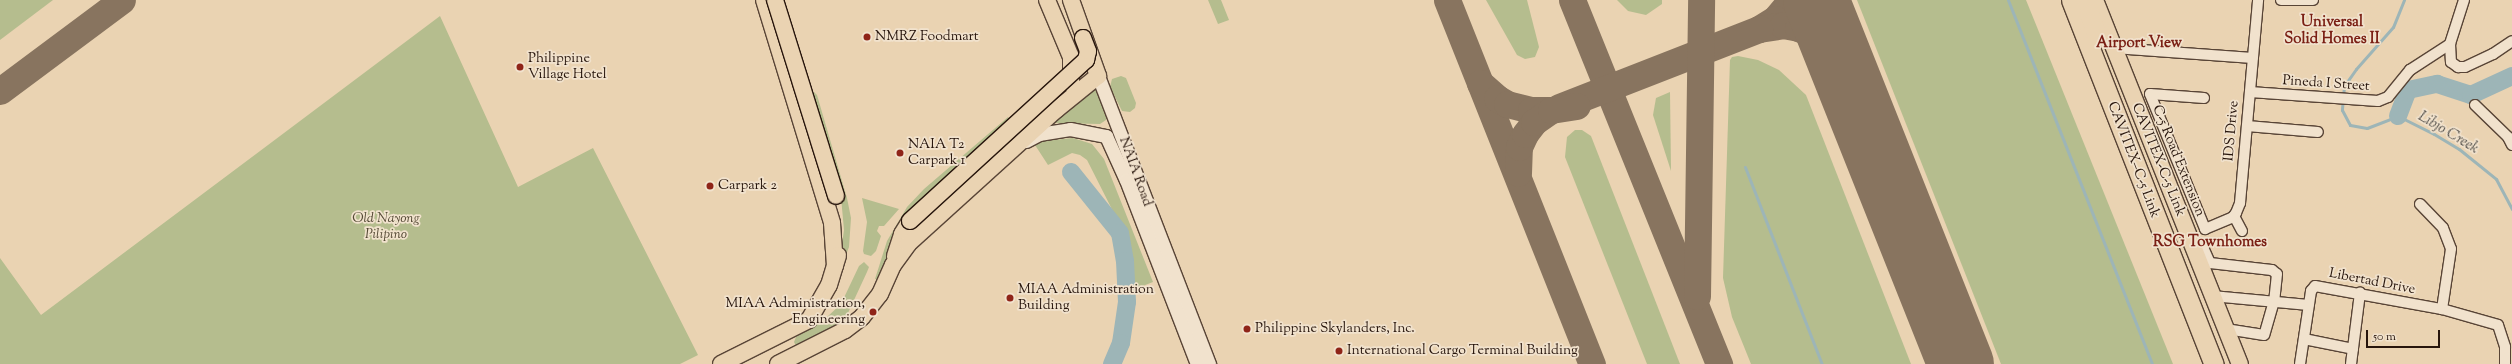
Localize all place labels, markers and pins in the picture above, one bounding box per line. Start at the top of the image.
place label: NMRZ Foodmart [875,29,979,45]
marker: NMRZ Foodmart [862,32,872,42]
place label: Philippine Village Hotel [528,51,607,84]
marker: Philippine Village Hotel [515,62,525,72]
place label: NAIA T2 Carpark 1 [908,137,965,170]
marker: NAIA T2 Carpark 1 [895,148,905,158]
place label: Carpark 2 [718,178,777,194]
marker: Carpark 2 [705,181,715,191]
place label: MIAA Administration Building [1018,282,1154,314]
marker: MIAA Administration Building [1005,293,1015,303]
place label: MIAA Administration, Engineering [725,296,865,328]
marker: MIAA Administration, Engineering [868,307,878,317]
place label: Philippine Skylanders, Inc. [1255,321,1415,337]
marker: Philippine Skylanders, Inc. [1242,324,1252,334]
place label: International Cargo Terminal Building [1347,343,1578,359]
marker: International Cargo Terminal Building [1334,346,1344,356]

